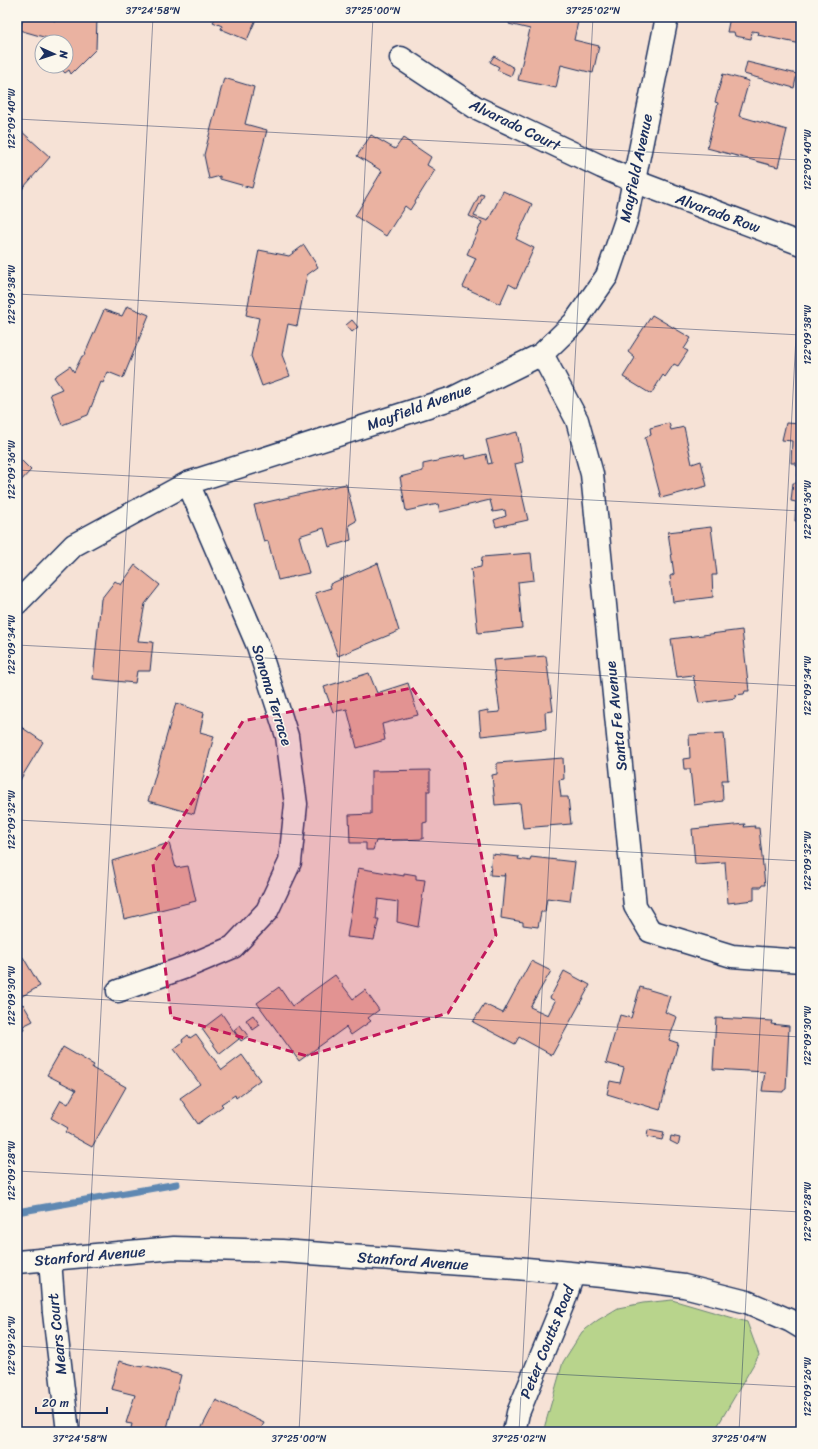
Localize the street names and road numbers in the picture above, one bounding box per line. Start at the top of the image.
street label: Alvarado Court [464,91,566,159]
street label: Mayfield Avenue [612,111,660,225]
street label: Alvarado Row [671,185,765,241]
street label: Mayfield Avenue [363,376,476,438]
street label: Sonoma Terrace [244,641,300,749]
street label: Santa Fe Avenue [597,660,635,772]
street label: Stanford Avenue [33,1238,147,1274]
street label: Stanford Avenue [356,1244,470,1278]
street label: Peter Coutts Road [512,1280,582,1403]
street label: Mears Court [40,1291,74,1376]

